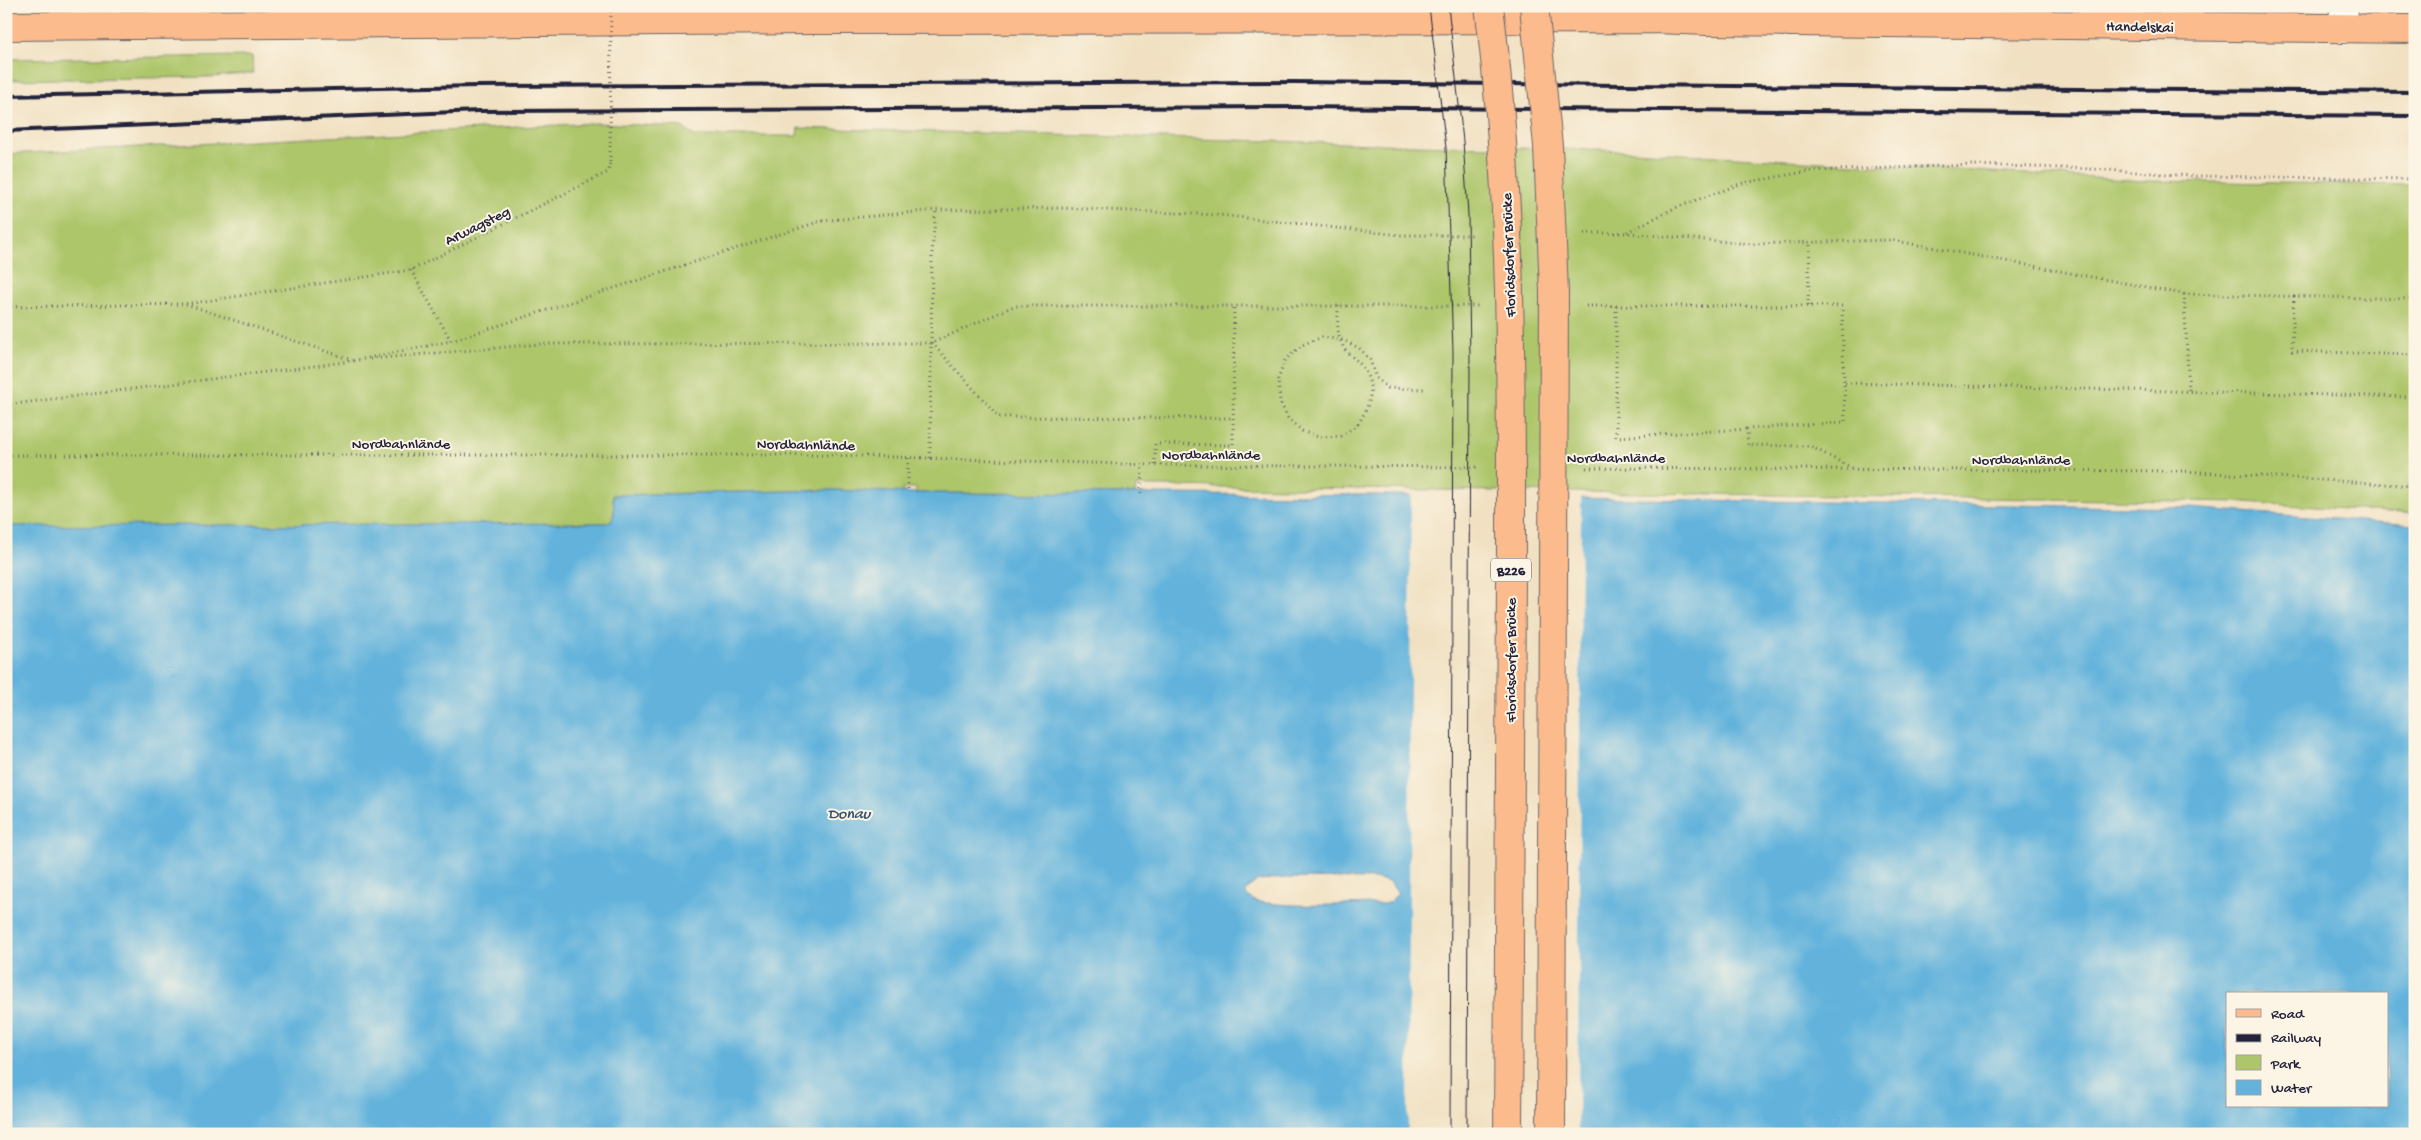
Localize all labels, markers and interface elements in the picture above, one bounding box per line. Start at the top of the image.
street label: Handelskai [2106,18,2174,38]
street label: Floridsdorfer Brücke [1499,192,1521,318]
street label: Arwagsteg [442,203,514,250]
street label: Nordbahnlände [352,436,450,454]
street label: Nordbahnlände [757,436,856,456]
street label: Nordbahnlände [1162,447,1260,465]
street label: Nordbahnlände [1567,450,1665,468]
street label: Nordbahnlände [1972,452,2070,470]
road number: B226 [1491,558,1531,582]
street label: Floridsdorfer Brücke [1503,598,1521,723]
water label: Donau [828,806,872,825]
legend [2226,992,2388,1108]
text: Road [2271,1006,2305,1024]
text: Railway [2271,1030,2322,1048]
text: Park [2270,1056,2301,1074]
text: Water [2271,1080,2313,1098]

